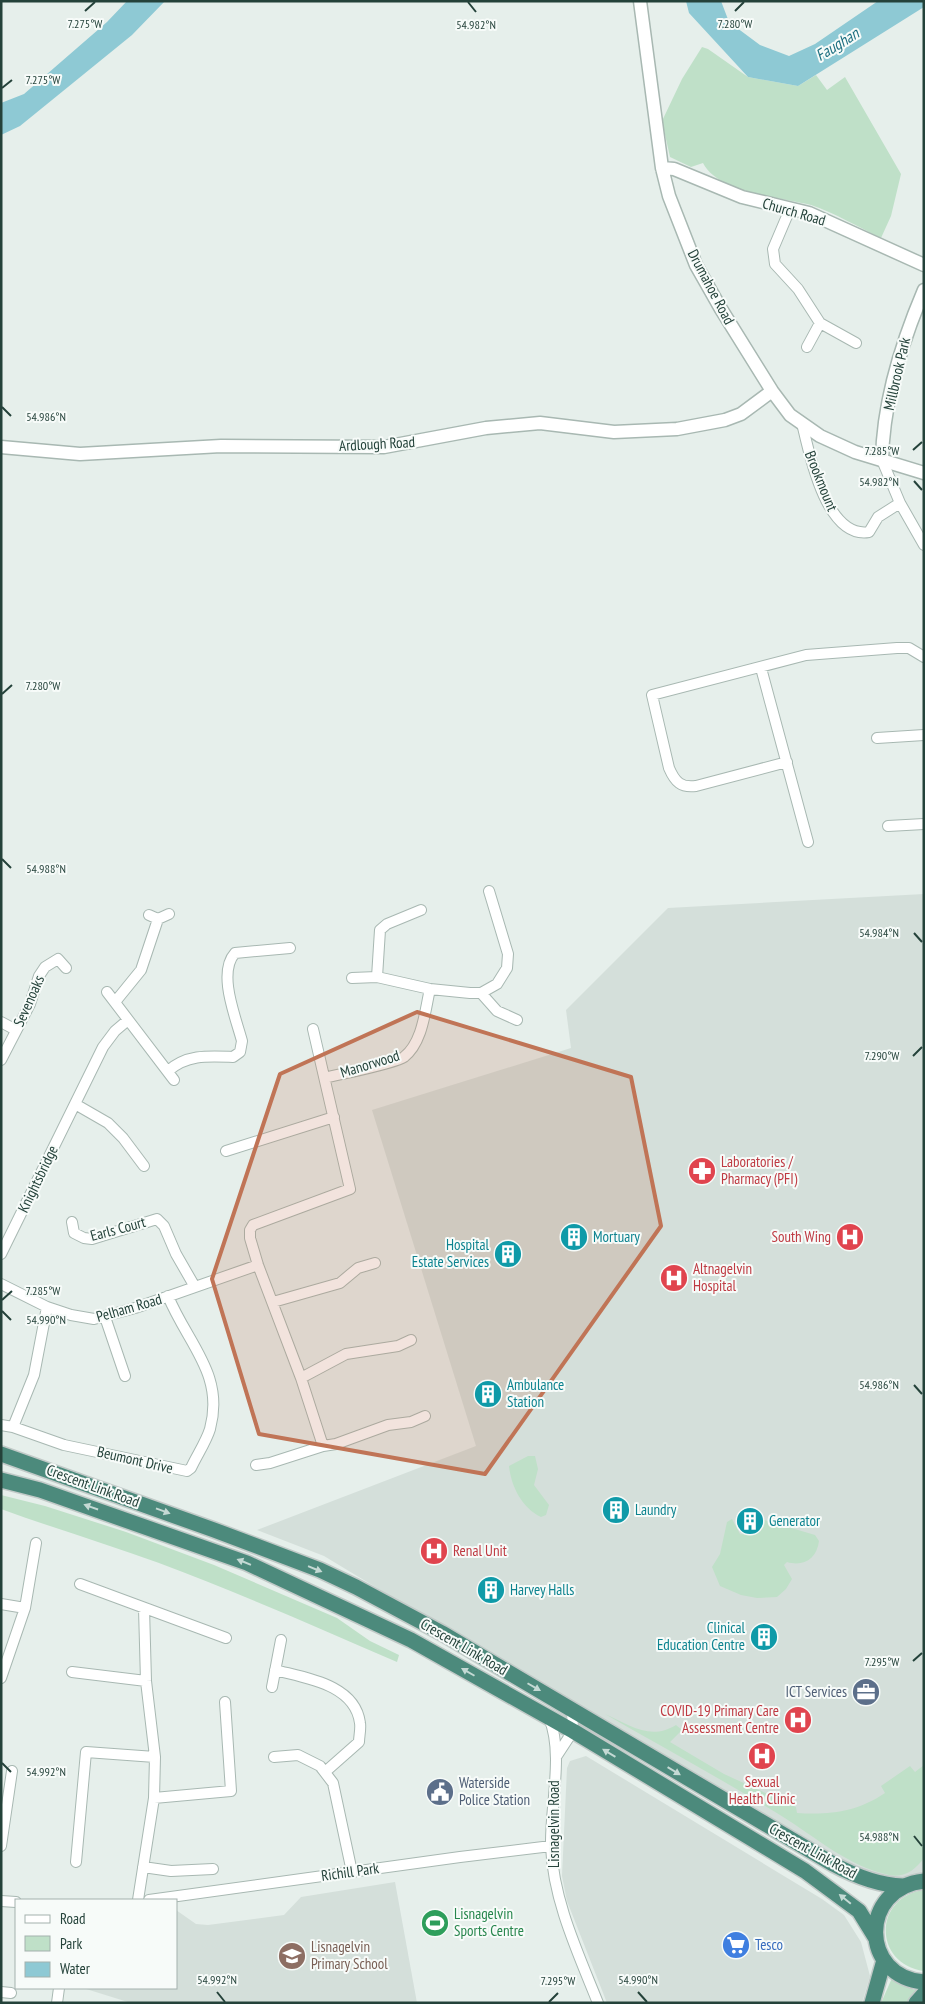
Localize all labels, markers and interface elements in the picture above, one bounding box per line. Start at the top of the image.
text: 7.275°W [68,16,102,31]
text: 7.280°W [718,16,752,31]
text: 54.982°N [456,17,496,32]
water label: Faughan [812,22,863,65]
text: 7.275°W [26,72,60,87]
street label: Church Road [760,193,828,230]
street label: Drumahoe Road [684,246,739,328]
street label: Millbrook Park [879,335,914,412]
text: 54.986°N [26,409,66,424]
street label: Ardlough Road [339,432,415,455]
text: 7.285°W [865,443,899,458]
street label: Brookmount [801,448,842,514]
text: 54.982°N [859,474,899,489]
text: 7.280°W [26,678,60,693]
text: 54.988°N [26,861,66,876]
text: 54.984°N [859,925,899,940]
street label: Sevenoaks [9,972,48,1029]
street label: Manorwood [338,1046,402,1082]
text: 7.290°W [865,1048,899,1063]
street label: Knightsbridge [13,1142,62,1215]
place label: Laboratories / Pharmacy (PFI) [721,1152,798,1188]
pharmacy icon: Laboratories / Pharmacy (PFI) [687,1156,717,1186]
street label: Earls Court [88,1212,148,1245]
building icon: Mortuary [559,1222,589,1252]
hospital icon: South Wing [835,1222,865,1252]
place label: Mortuary [593,1227,640,1246]
place label: South Wing [772,1227,831,1246]
place label: Hospital Estate Services [412,1235,489,1271]
building icon: Hospital Estate Services [493,1239,523,1269]
place label: Altnagelvin Hospital [693,1259,752,1295]
hospital icon: Altnagelvin Hospital [659,1263,689,1293]
text: 7.285°W [26,1283,60,1298]
street label: Pelham Road [94,1289,164,1326]
text: 54.990°N [26,1312,66,1327]
place label: Ambulance Station [507,1375,564,1411]
text: 54.986°N [859,1377,899,1392]
building icon: Ambulance Station [473,1379,503,1409]
street label: Beumont Drive [95,1442,175,1477]
street label: Crescent Link Road [44,1460,142,1511]
building icon: Laundry [601,1495,631,1525]
place label: Laundry [635,1500,677,1519]
one-way arrow [83,1503,98,1510]
building icon: Generator [735,1506,765,1536]
one-way arrow [155,1508,170,1515]
place label: Generator [769,1511,821,1530]
hospital icon: Renal Unit [419,1536,449,1566]
place label: Renal Unit [453,1541,507,1560]
one-way arrow [236,1557,251,1565]
one-way arrow [308,1565,322,1573]
building icon: Harvey Halls [476,1575,506,1605]
place label: Harvey Halls [510,1580,574,1599]
street label: Crescent Link Road [417,1614,511,1679]
place label: Clinical Education Centre [657,1618,746,1654]
building icon: Clinical Education Centre [749,1622,779,1652]
text: 7.295°W [865,1654,899,1669]
one-way arrow [460,1668,475,1676]
office icon: ICT Services [851,1677,881,1707]
place label: ICT Services [785,1682,847,1701]
one-way arrow [528,1683,541,1692]
place label: COVID-19 Primary Care Assessment Centre [660,1701,779,1737]
hospital icon: COVID-19 Primary Care Assessment Centre [783,1705,813,1735]
hospital icon: Sexual Health Clinic [747,1741,777,1771]
one-way arrow [602,1748,615,1757]
text: 54.992°N [26,1764,66,1779]
one-way arrow [668,1766,681,1775]
place label: Sexual Health Clinic [729,1772,796,1808]
place label: Waterside Police Station [459,1773,530,1809]
public building icon: Waterside Police Station [425,1777,455,1807]
street label: Lisnagelvin Road [544,1780,563,1868]
street label: Crescent Link Road [766,1819,860,1883]
text: 54.988°N [859,1829,899,1844]
street label: Richill Park [320,1858,380,1885]
one-way arrow [838,1894,851,1905]
legend [15,1899,178,1989]
place label: Lisnagelvin Sports Centre [454,1904,524,1940]
sports icon: Lisnagelvin Sports Centre [420,1908,450,1938]
text: Road [60,1909,86,1928]
supermarket icon: Tesco [721,1930,751,1960]
text: Park [60,1934,82,1953]
place label: Tesco [755,1935,783,1954]
place label: Lisnagelvin Primary School [311,1937,388,1973]
school or university icon: Lisnagelvin Primary School [277,1941,307,1971]
text: Water [60,1959,91,1978]
text: 54.992°N [197,1972,237,1987]
text: 54.990°N [618,1972,658,1987]
text: 7.295°W [541,1973,575,1988]

